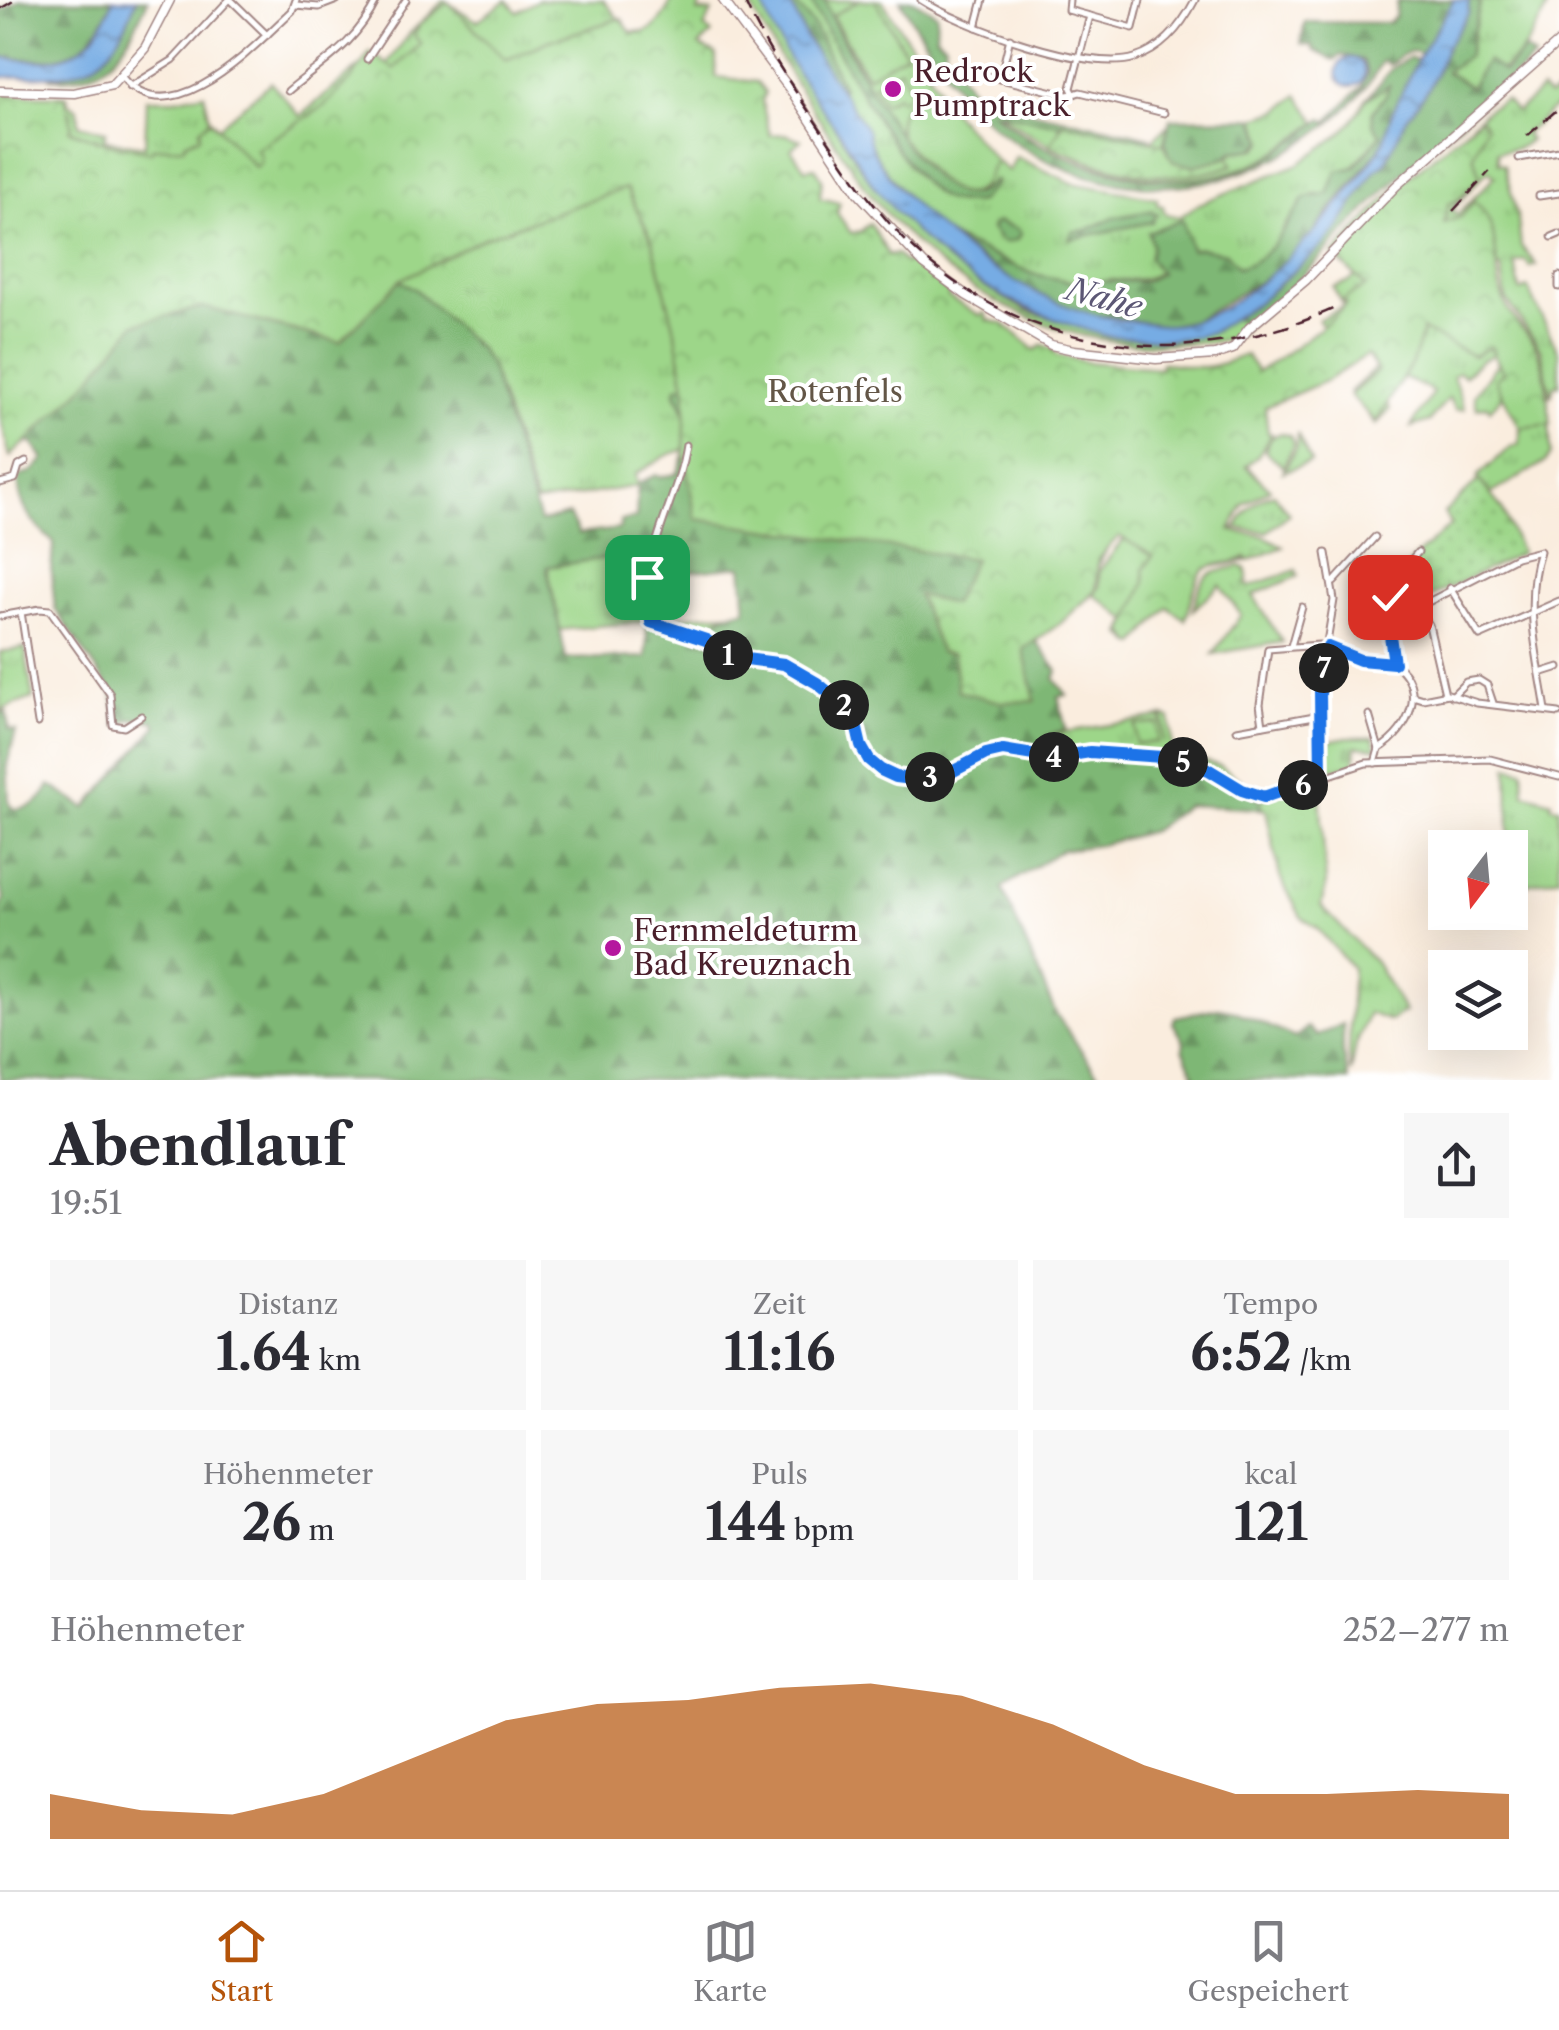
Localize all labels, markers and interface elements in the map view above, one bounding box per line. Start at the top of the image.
place label: Redrock Pumptrack [913,53,1071,124]
marker: Redrock Pumptrack [882,78,904,100]
water label: Nahe [1059,268,1148,327]
park label: Rotenfels [767,373,903,410]
pin [605,535,690,620]
icon: arrive [620,550,675,605]
pin [1348,555,1433,640]
icon: check [1363,570,1418,625]
pin: 1 [703,630,753,680]
text: 1 [722,638,734,672]
pin: 7 [1299,643,1349,693]
text: 7 [1317,651,1331,685]
pin: 2 [819,680,869,730]
text: 2 [836,688,852,722]
pin: 4 [1029,732,1079,782]
pin: 5 [1158,737,1208,787]
text: 4 [1046,740,1062,774]
text: 5 [1175,745,1191,779]
pin: 3 [905,752,955,802]
text: 3 [922,760,938,794]
pin: 6 [1278,760,1328,810]
text: 6 [1295,768,1311,802]
north arrow [1428,830,1528,930]
map controls [1428,830,1528,1050]
place label: Fernmeldeturm Bad Kreuznach [633,912,858,983]
marker: Fernmeldeturm Bad Kreuznach [602,937,624,959]
button: layers [1428,950,1528,1050]
text: Abendlauf [50,1112,346,1179]
button: share [1404,1113,1509,1218]
text: 19:51 [50,1183,122,1222]
text: Distanz [238,1287,338,1321]
text: Zeit [753,1287,806,1321]
text: Tempo [1224,1287,1318,1321]
text: 1.64 [215,1321,311,1383]
text: 11:16 [723,1321,836,1383]
text: 6:52 [1190,1321,1292,1383]
text: km [311,1343,361,1377]
text: /km [1292,1343,1352,1377]
text: Höhenmeter [203,1457,373,1491]
text: Puls [751,1457,808,1491]
text: kcal [1244,1457,1297,1491]
text: 26 [242,1491,301,1553]
text: 144 [705,1491,787,1553]
text: 121 [1234,1491,1308,1553]
text: m [301,1513,335,1547]
text: bpm [787,1513,854,1547]
text: Höhenmeter [50,1610,245,1649]
text: 252–277 m [1343,1610,1509,1649]
tab: Start [210,1914,273,2008]
tab: Karte [693,1914,767,2008]
tab: Gespeichert [1187,1914,1349,2008]

